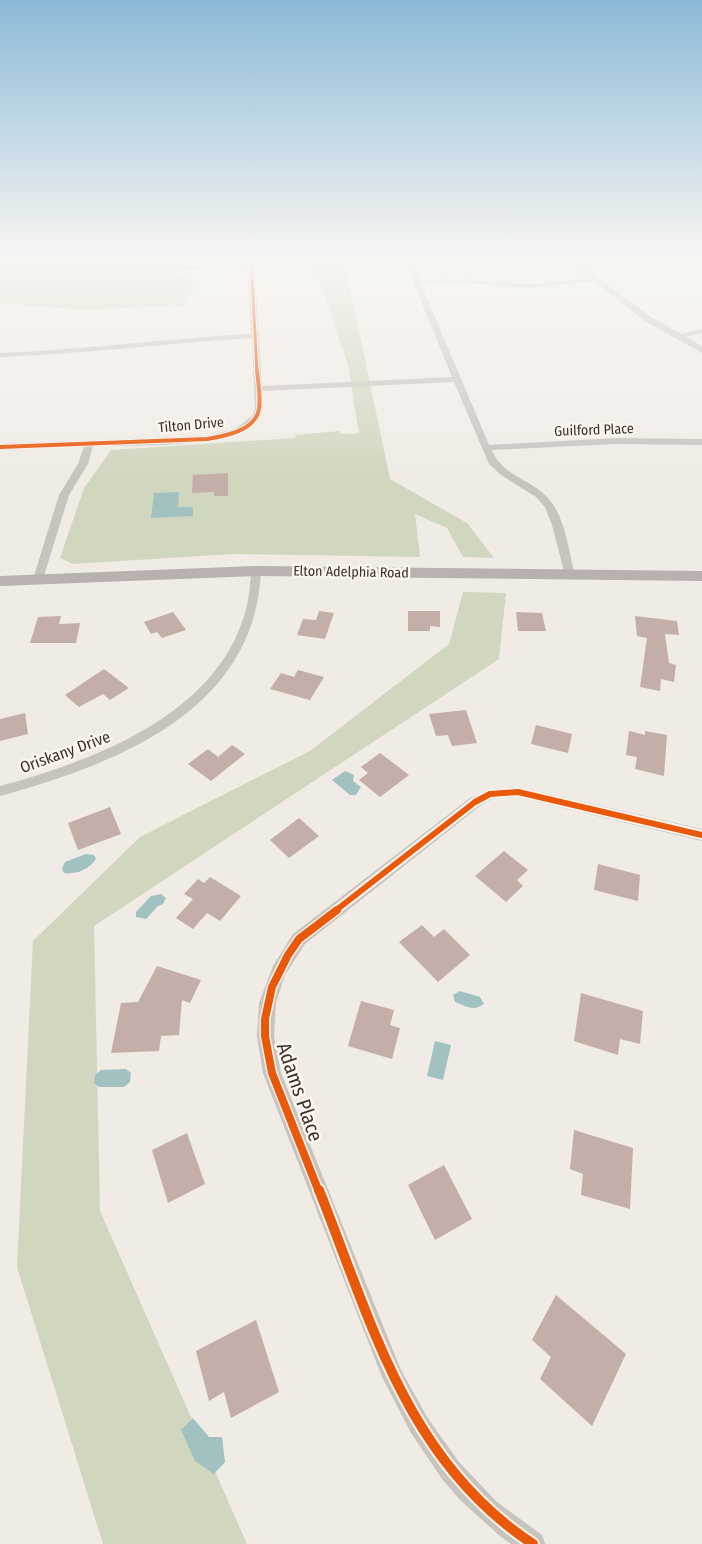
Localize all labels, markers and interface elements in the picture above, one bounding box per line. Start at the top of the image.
street label: Tilton Drive [158,414,225,436]
street label: Guilford Place [554,420,634,440]
street label: Elton Adelphia Road [293,562,409,582]
street label: Oriskany Drive [17,727,113,777]
street label: Adams Place [272,1039,328,1145]

